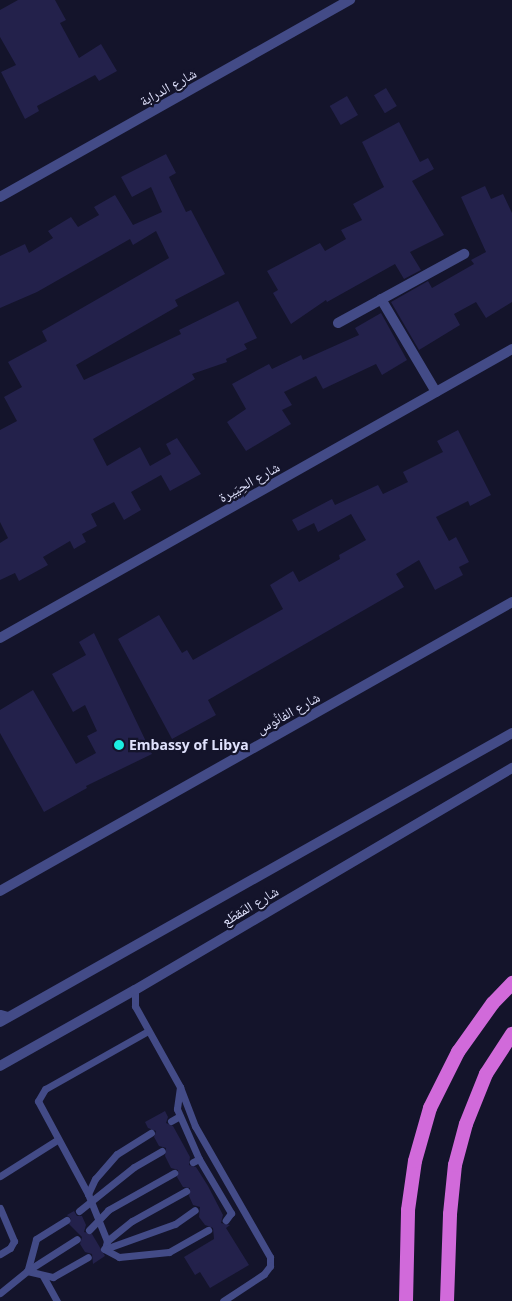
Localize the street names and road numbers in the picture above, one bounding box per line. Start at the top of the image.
street label: شارع الدرابة [137,65,199,109]
street label: شارع الحِيَيرة [215,458,283,506]
street label: شارع الفانُوس [253,689,323,737]
street label: شارع المَقطَع [219,883,281,929]

